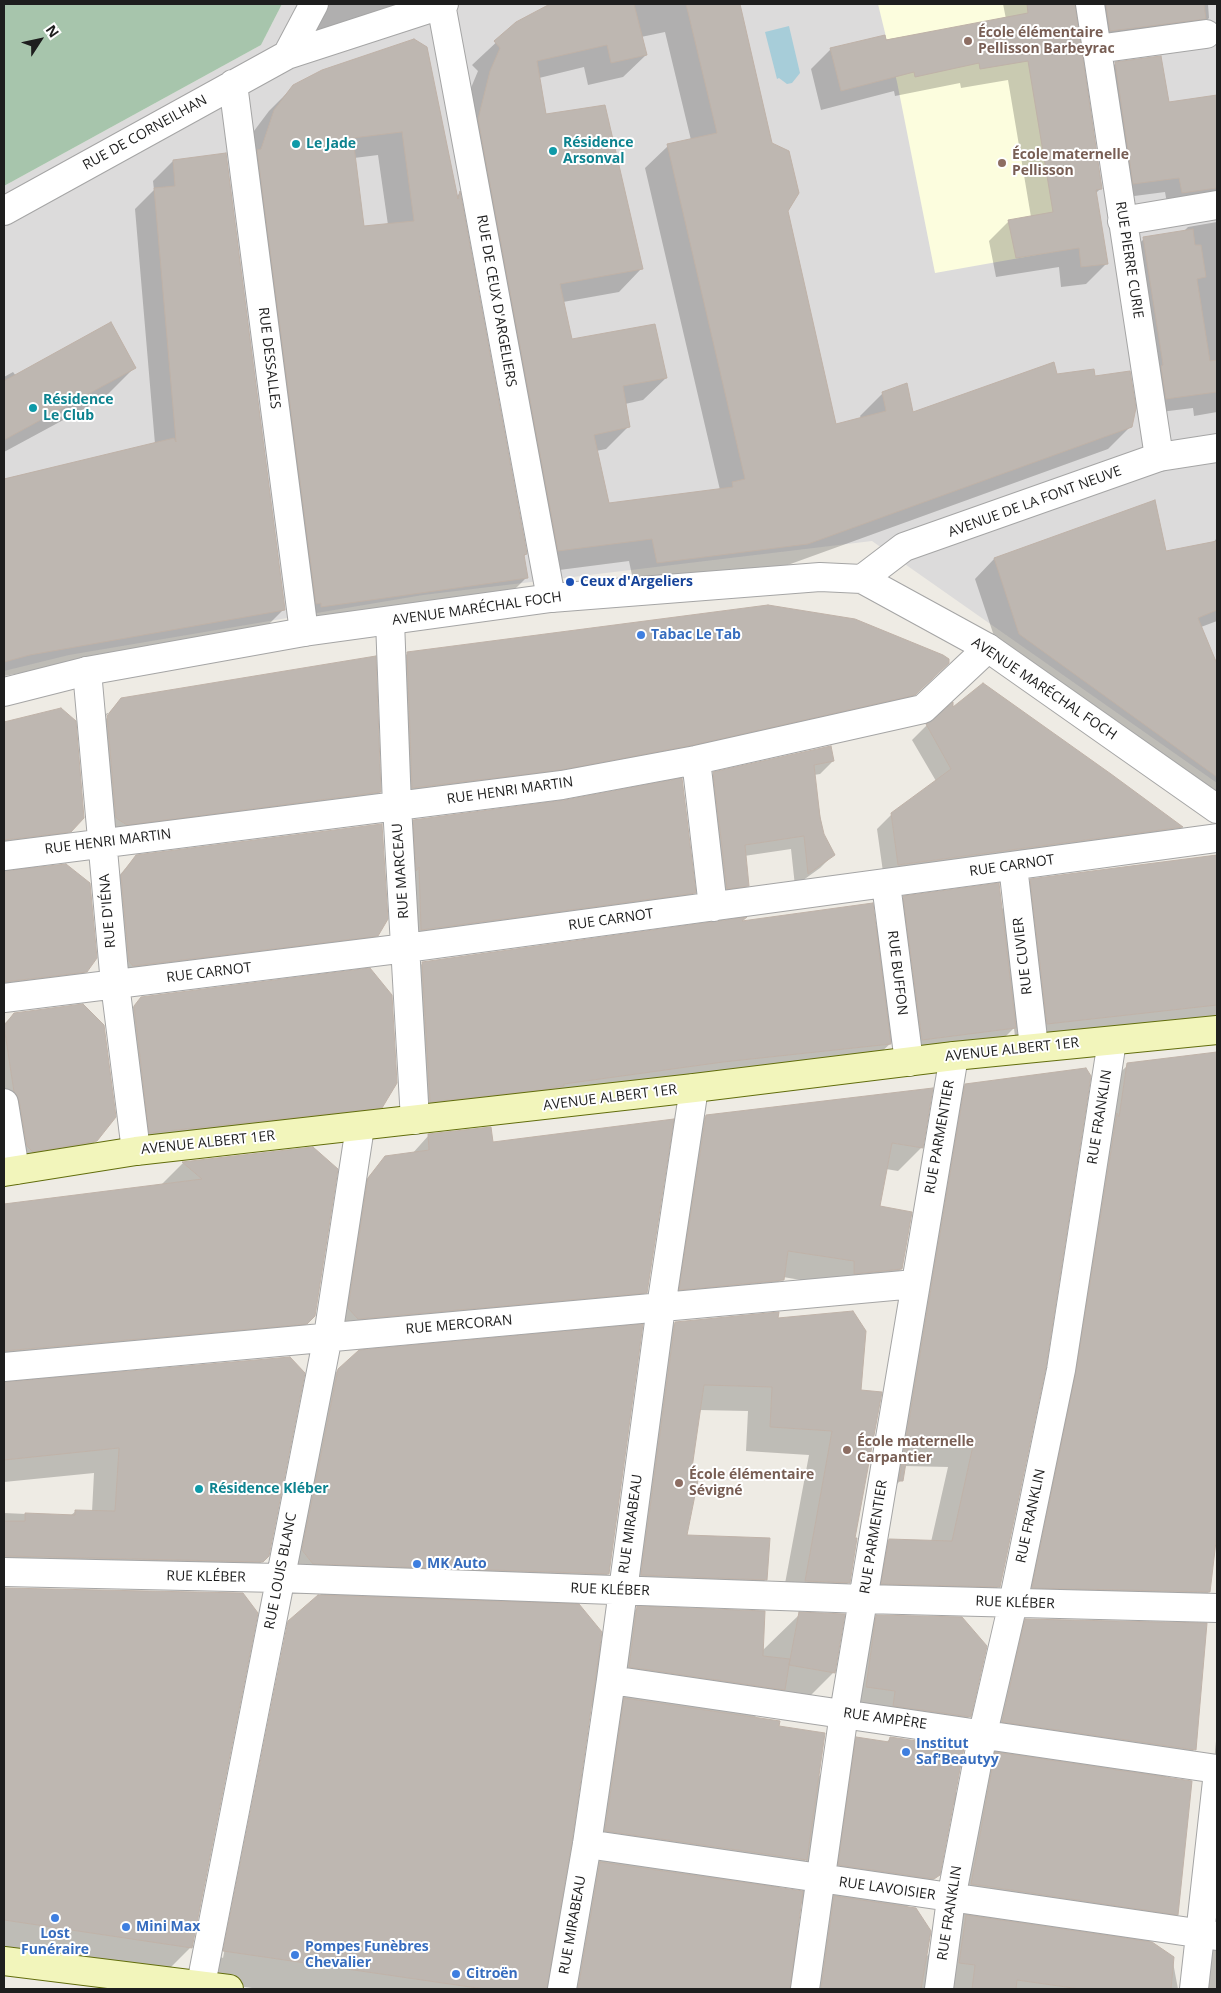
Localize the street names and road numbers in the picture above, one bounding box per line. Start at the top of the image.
street label: RUE DE CORNEILHAN [80,92,210,174]
street label: RUE PIERRE CURIE [1111,200,1147,320]
street label: RUE DE CEUX D'ARGELIERS [473,214,519,388]
street label: RUE DESSALLES [254,306,284,410]
street label: AVENUE DE LA FONT NEUVE [946,463,1124,541]
street label: AVENUE MARÉCHAL FOCH [391,589,563,629]
street label: AVENUE MARÉCHAL FOCH [968,634,1120,744]
street label: RUE HENRI MARTIN [446,774,574,808]
street label: RUE MARCEAU [389,823,413,919]
street label: RUE HENRI MARTIN [44,826,172,858]
street label: RUE CARNOT [968,852,1056,880]
street label: RUE D'IÉNA [96,873,120,949]
street label: RUE CARNOT [567,906,655,934]
street label: RUE CUVIER [1010,916,1036,996]
street label: RUE BUFFON [883,930,911,1016]
street label: RUE CARNOT [165,959,253,987]
street label: AVENUE ALBERT 1ER [944,1035,1080,1065]
street label: RUE FRANKLIN [1084,1068,1116,1166]
street label: RUE PARMENTIER [922,1079,958,1195]
street label: AVENUE ALBERT 1ER [542,1081,678,1115]
street label: AVENUE ALBERT 1ER [140,1128,276,1158]
street label: RUE MERCORAN [405,1312,513,1338]
street label: RUE FRANKLIN [1013,1467,1049,1565]
street label: RUE MIRABEAU [616,1473,646,1575]
street label: RUE PARMENTIER [857,1479,891,1595]
street label: RUE LOUIS BLANC [261,1511,301,1631]
street label: RUE KLÉBER [166,1568,246,1586]
street label: RUE KLÉBER [570,1580,650,1600]
street label: RUE KLÉBER [975,1593,1055,1613]
street label: RUE AMPÈRE [842,1705,928,1733]
street label: RUE FRANKLIN [934,1864,966,1962]
street label: RUE MIRABEAU [556,1874,590,1976]
street label: RUE LAVOISIER [838,1874,936,1904]

